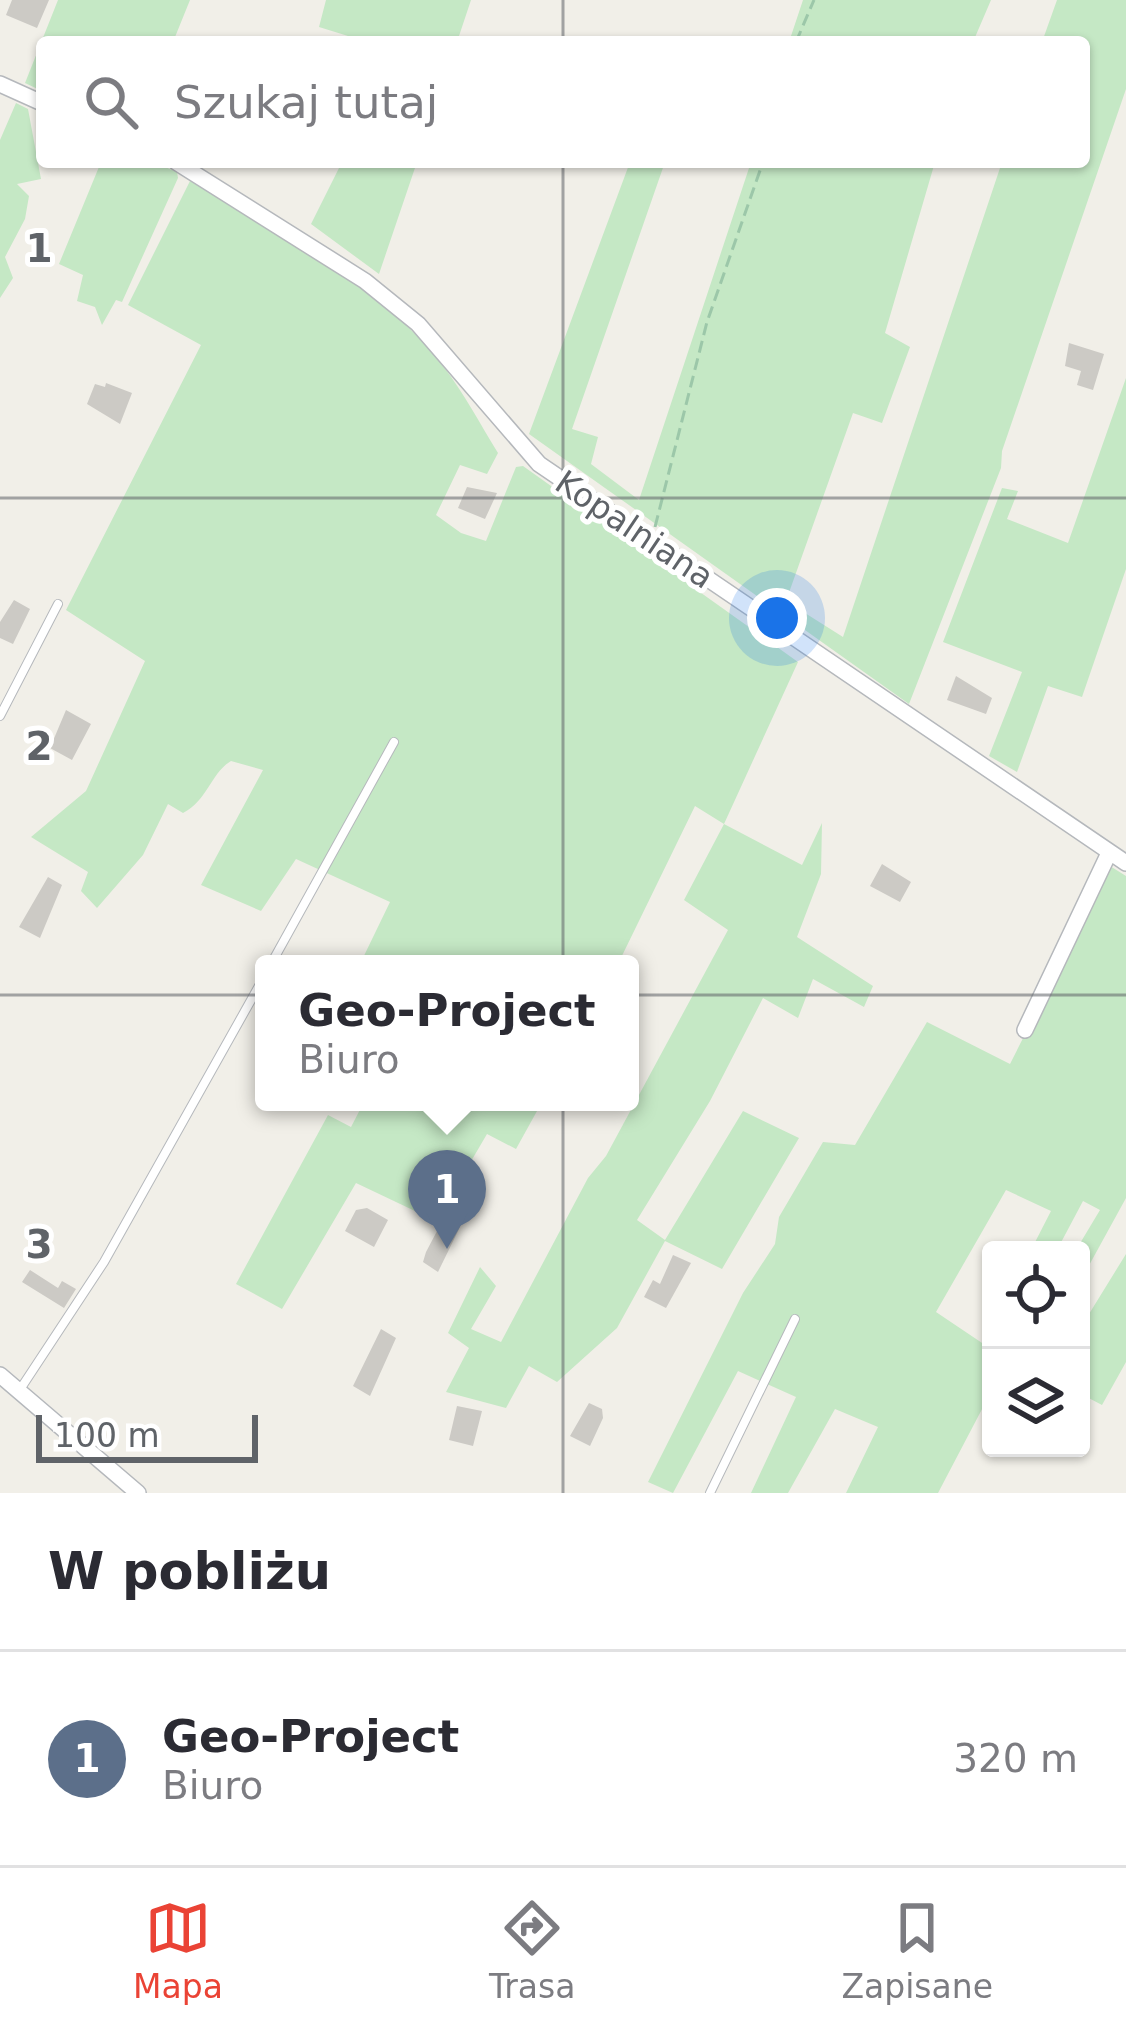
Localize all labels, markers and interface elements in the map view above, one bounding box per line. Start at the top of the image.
search box [36,36,1090,168]
icon: search [78,69,144,135]
text: Szukaj tutaj [174,76,438,129]
text: 1 [25,226,53,271]
street label: Kopalniana [548,462,721,596]
your location [747,588,807,648]
text: 2 [25,724,53,769]
popup [255,955,639,1111]
text: Geo-Project [298,984,596,1037]
text: Biuro [298,1037,400,1082]
pin: 1 [408,1150,486,1249]
text: 3 [25,1222,53,1267]
map controls [982,1241,1090,1457]
button: locate [982,1241,1090,1349]
button: layers [982,1349,1090,1457]
scale bar [36,1409,258,1462]
text: 100 m [54,1416,160,1455]
text: W pobliżu [48,1542,331,1601]
text: Geo-Project [162,1710,459,1763]
text: 1 [73,1736,101,1781]
text: 320 m [953,1736,1078,1781]
text: Biuro [162,1763,263,1808]
tab: Mapa [133,1895,223,2006]
tab: Trasa [489,1895,575,2006]
tab: Zapisane [841,1895,993,2006]

